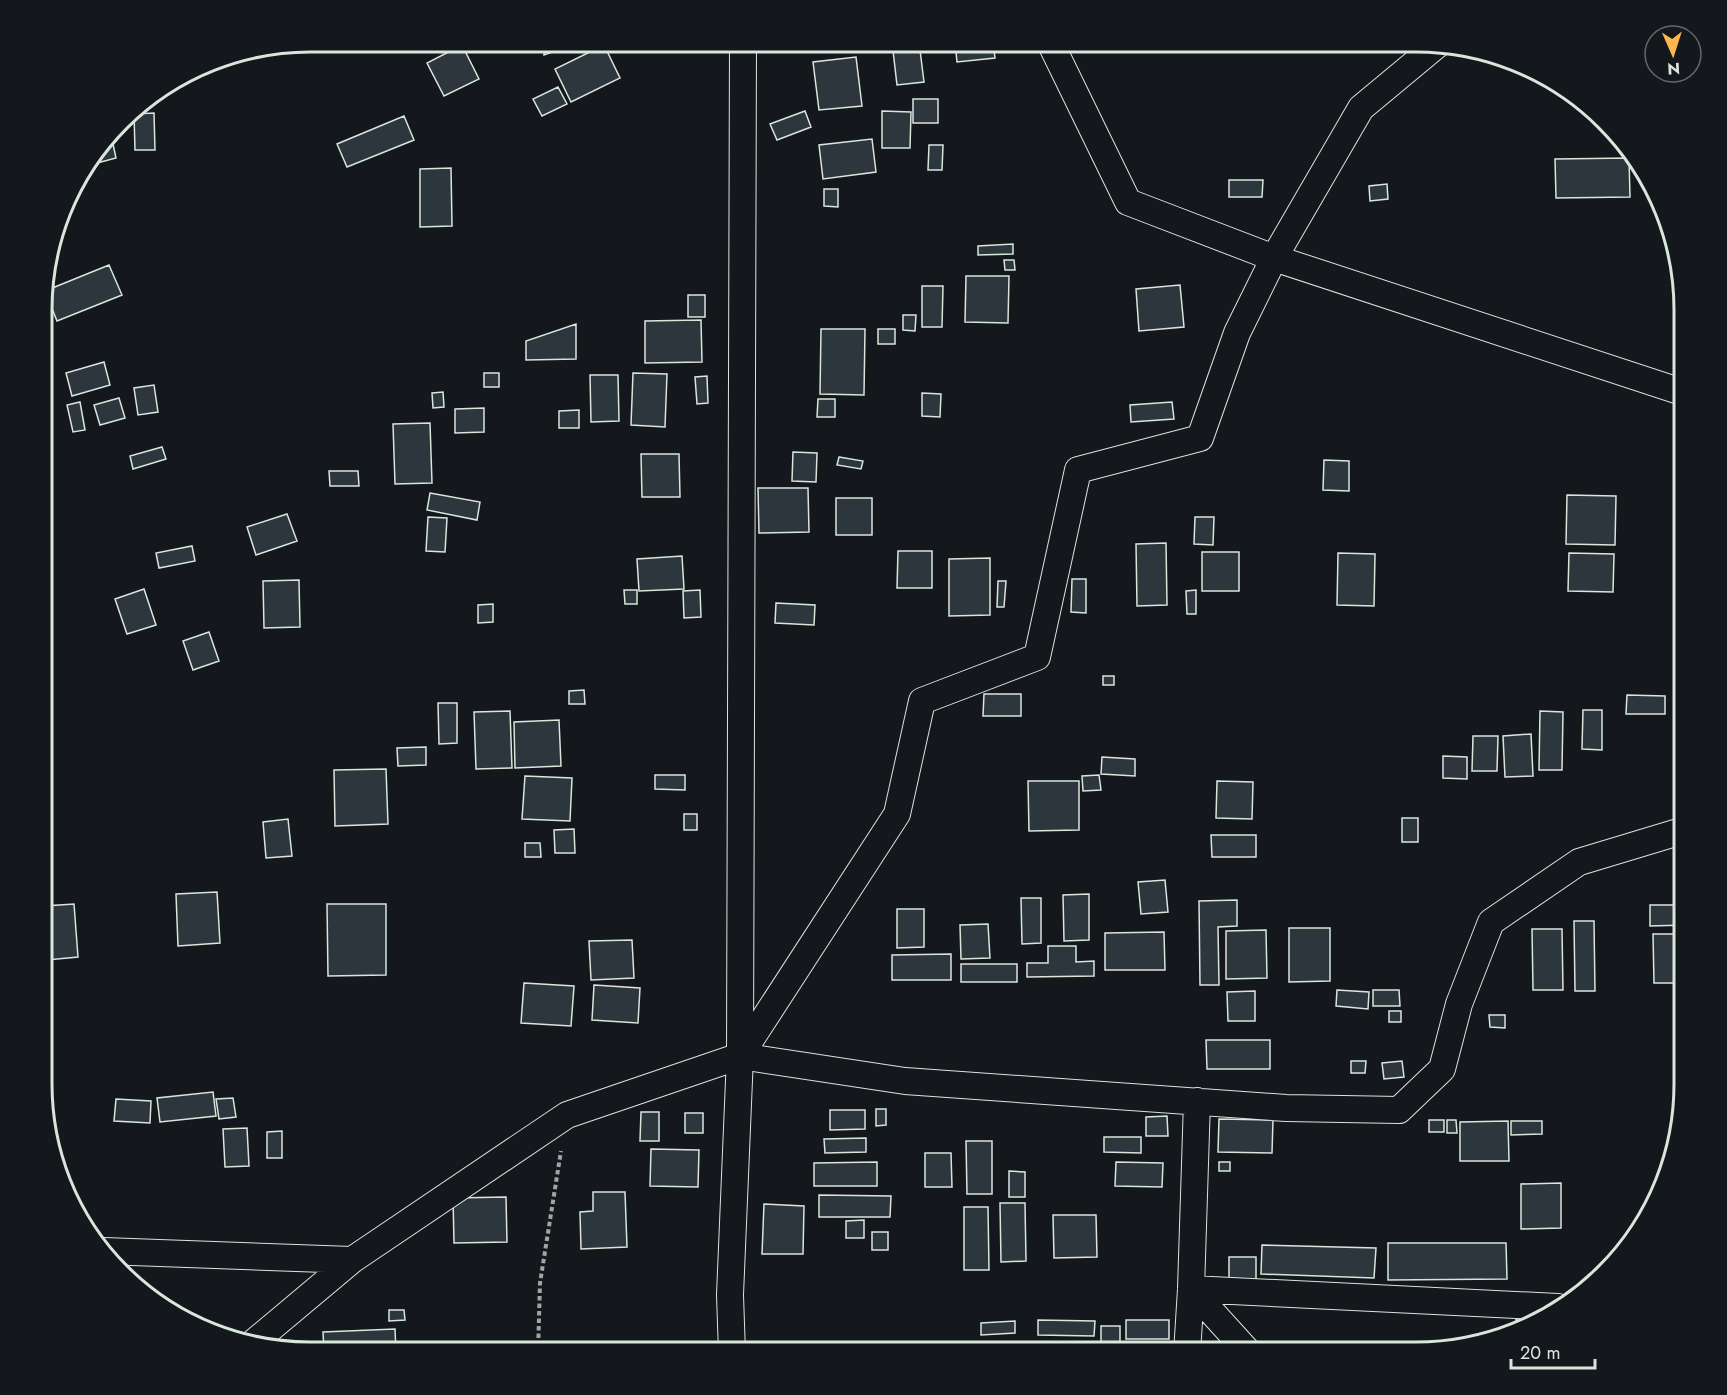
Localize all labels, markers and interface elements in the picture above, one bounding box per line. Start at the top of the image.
north arrow [1643,24,1703,84]
text: N [1667,57,1681,80]
scale bar [1511,1332,1595,1370]
text: 20 m [1520,1340,1560,1366]

